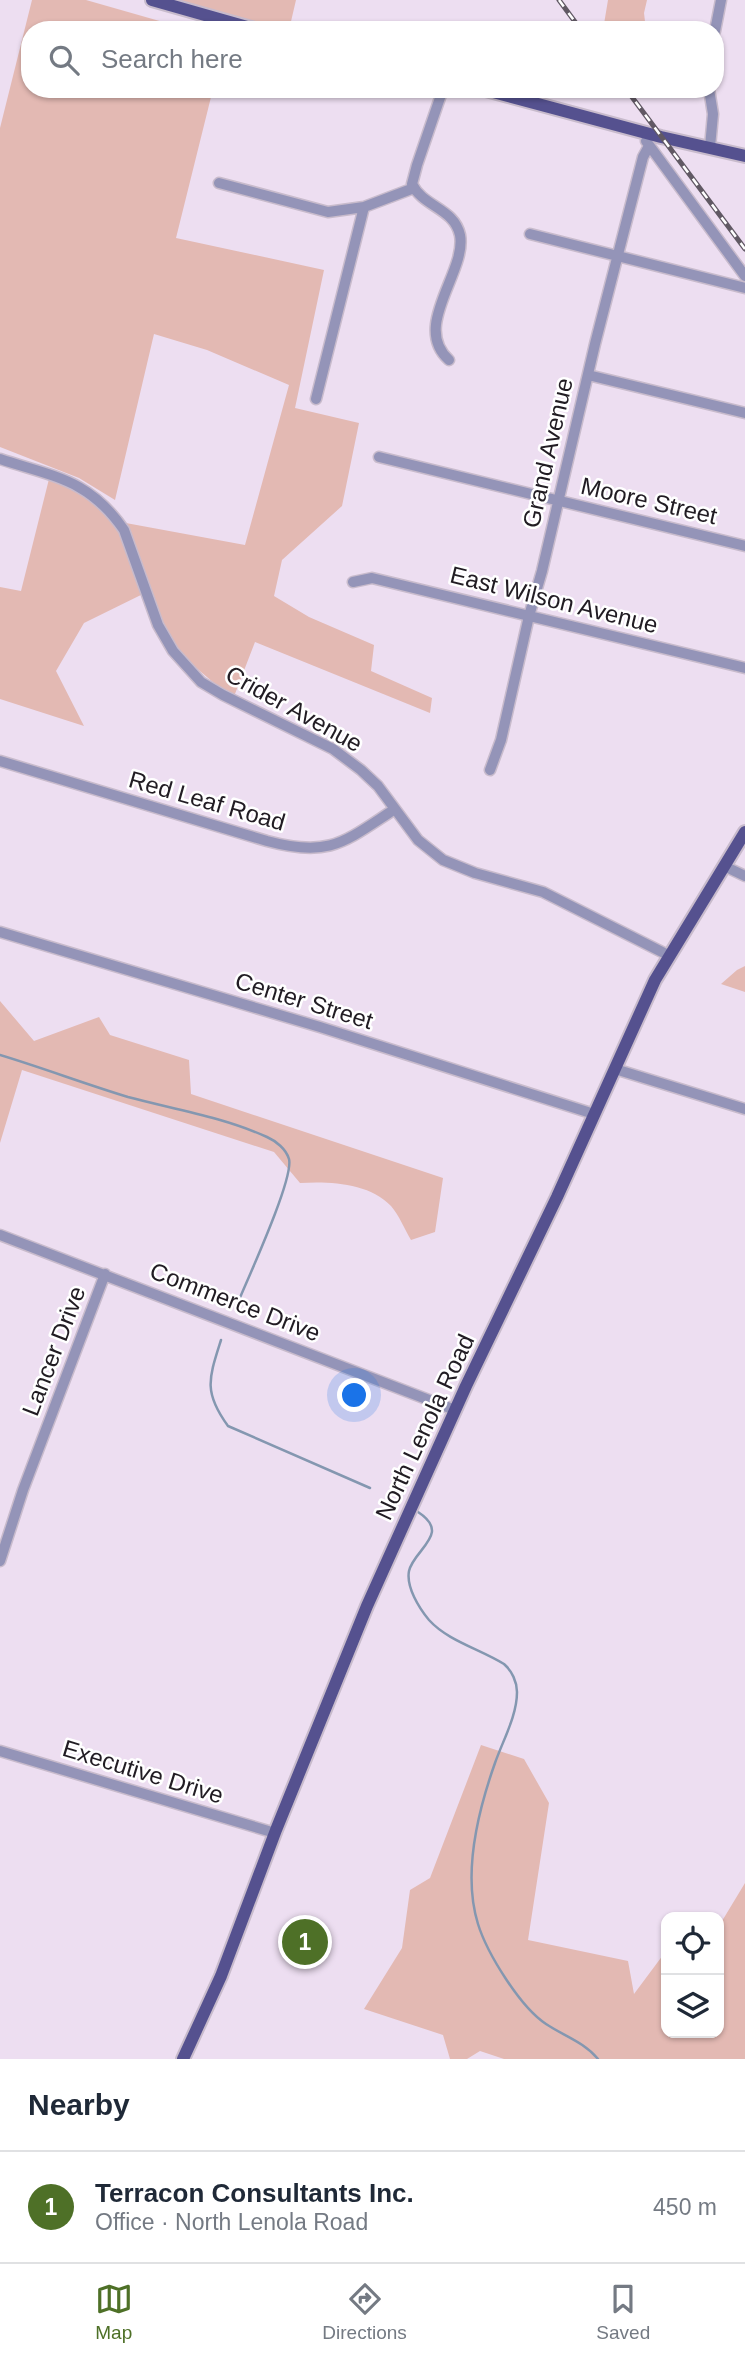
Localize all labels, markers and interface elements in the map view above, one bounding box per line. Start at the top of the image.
search box [21,21,724,98]
icon: search [45,41,83,79]
text: Search here [101,44,243,74]
street label: Grand Avenue [517,375,578,530]
street label: Moore Street [578,472,720,529]
street label: East Wilson Avenue [448,561,661,638]
street label: Crider Avenue [221,660,367,757]
street label: Red Leaf Road [126,765,288,836]
street label: Center Street [232,967,377,1034]
street label: Commerce Drive [146,1257,324,1346]
street label: Lancer Drive [17,1282,91,1419]
street label: North Lenola Road [370,1330,479,1524]
your location [337,1378,371,1412]
street label: Executive Drive [59,1734,227,1809]
map controls [661,1912,724,2038]
button: locate [661,1912,724,1975]
pin: 1 [282,1916,328,1968]
button: layers [661,1975,724,2038]
text: Nearby [28,2088,130,2121]
text: Terracon Consultants Inc. [95,2178,414,2208]
text: 1 [45,2194,57,2220]
text: 450 m [653,2194,717,2220]
text: Office · North Lenola Road [95,2209,368,2235]
tab: Map [95,2280,133,2344]
tab: Directions [322,2280,407,2344]
tab: Saved [596,2280,650,2344]

